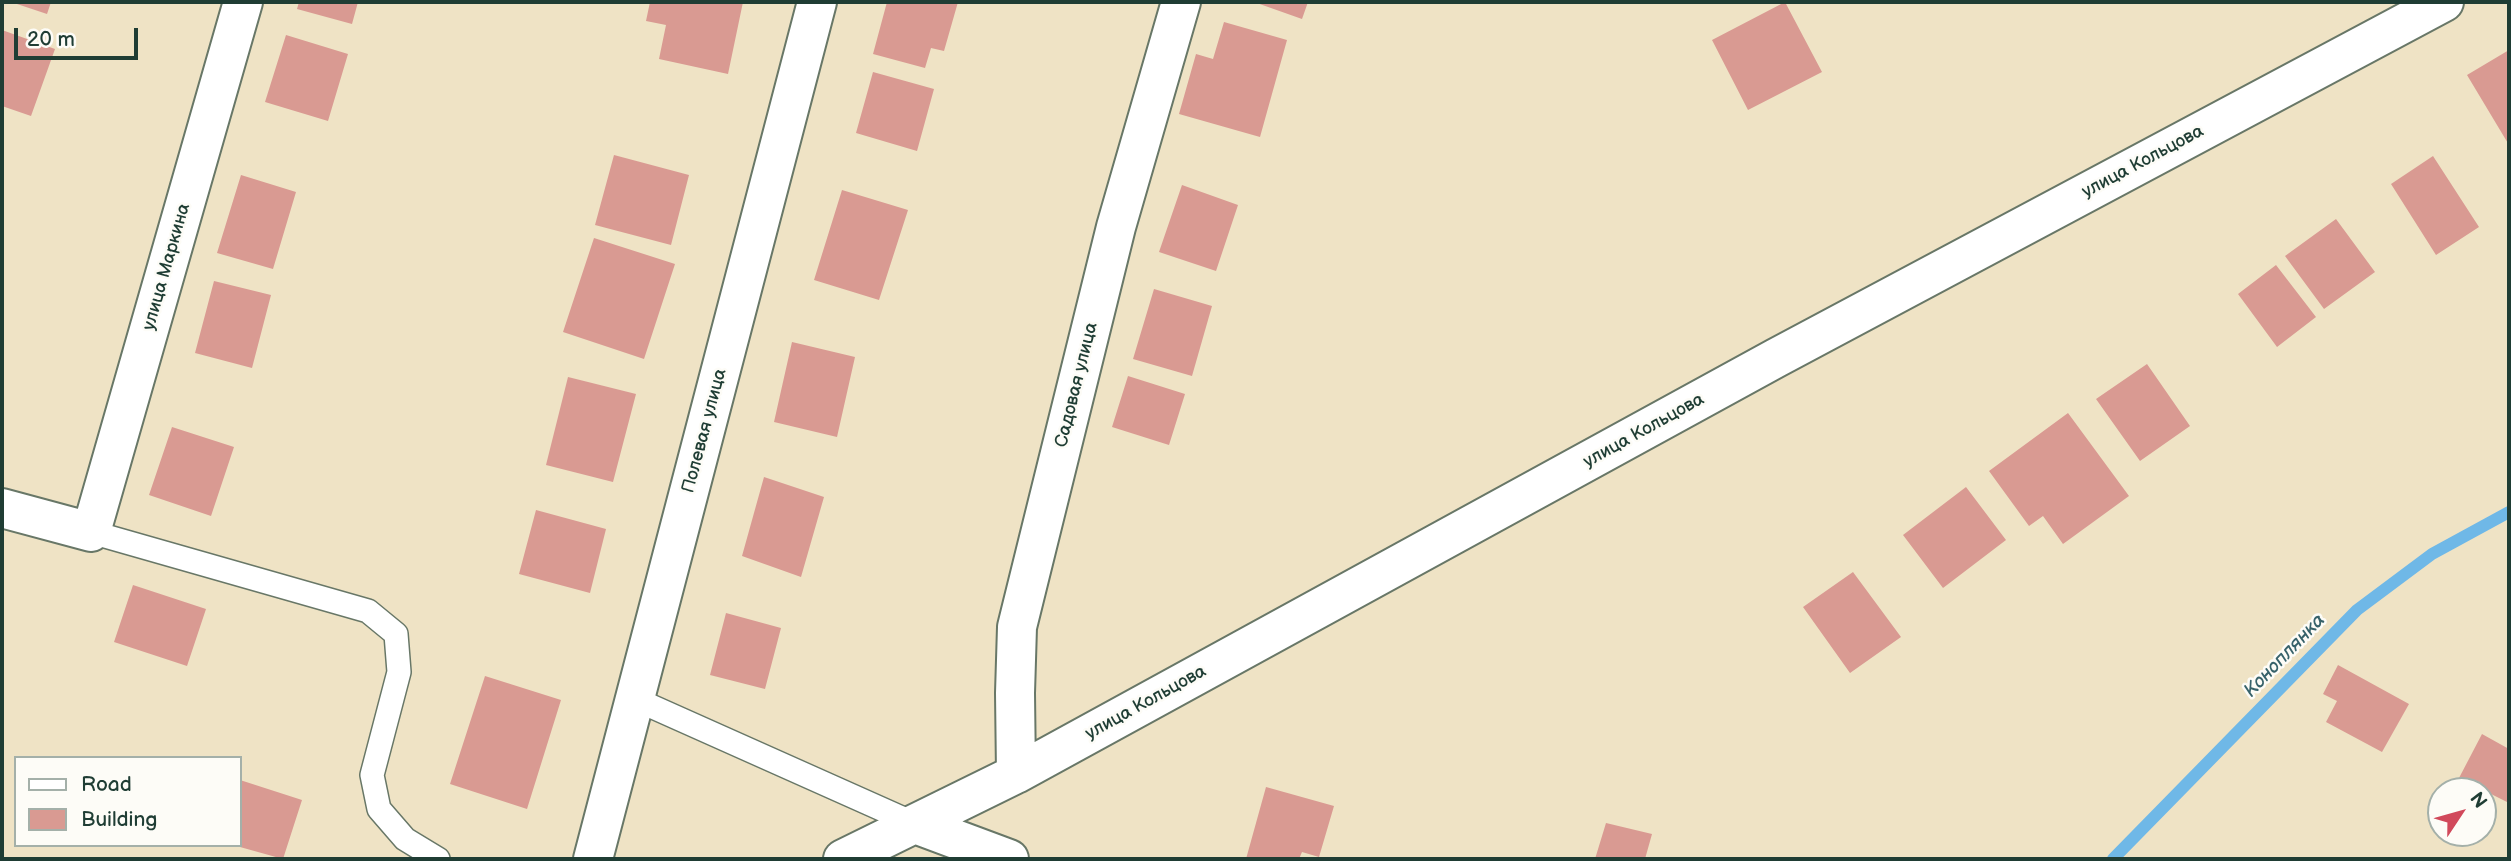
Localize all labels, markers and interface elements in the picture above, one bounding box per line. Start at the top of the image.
scale bar [18,14,142,58]
text: 20 m [27,27,75,52]
street label: улица Кольцова [2078,121,2208,203]
street label: улица Маркина [139,201,195,333]
street label: Садовая улица [1051,320,1103,450]
street label: Полевая улица [678,367,732,495]
street label: улица Кольцова [1580,389,1708,473]
water label: Коноплянка [2240,609,2330,703]
street label: улица Кольцова [1082,661,1210,745]
legend [14,756,242,847]
text: Road [81,772,132,797]
north arrow [2427,777,2497,847]
text: N [2464,788,2491,813]
text: Building [81,807,157,832]

